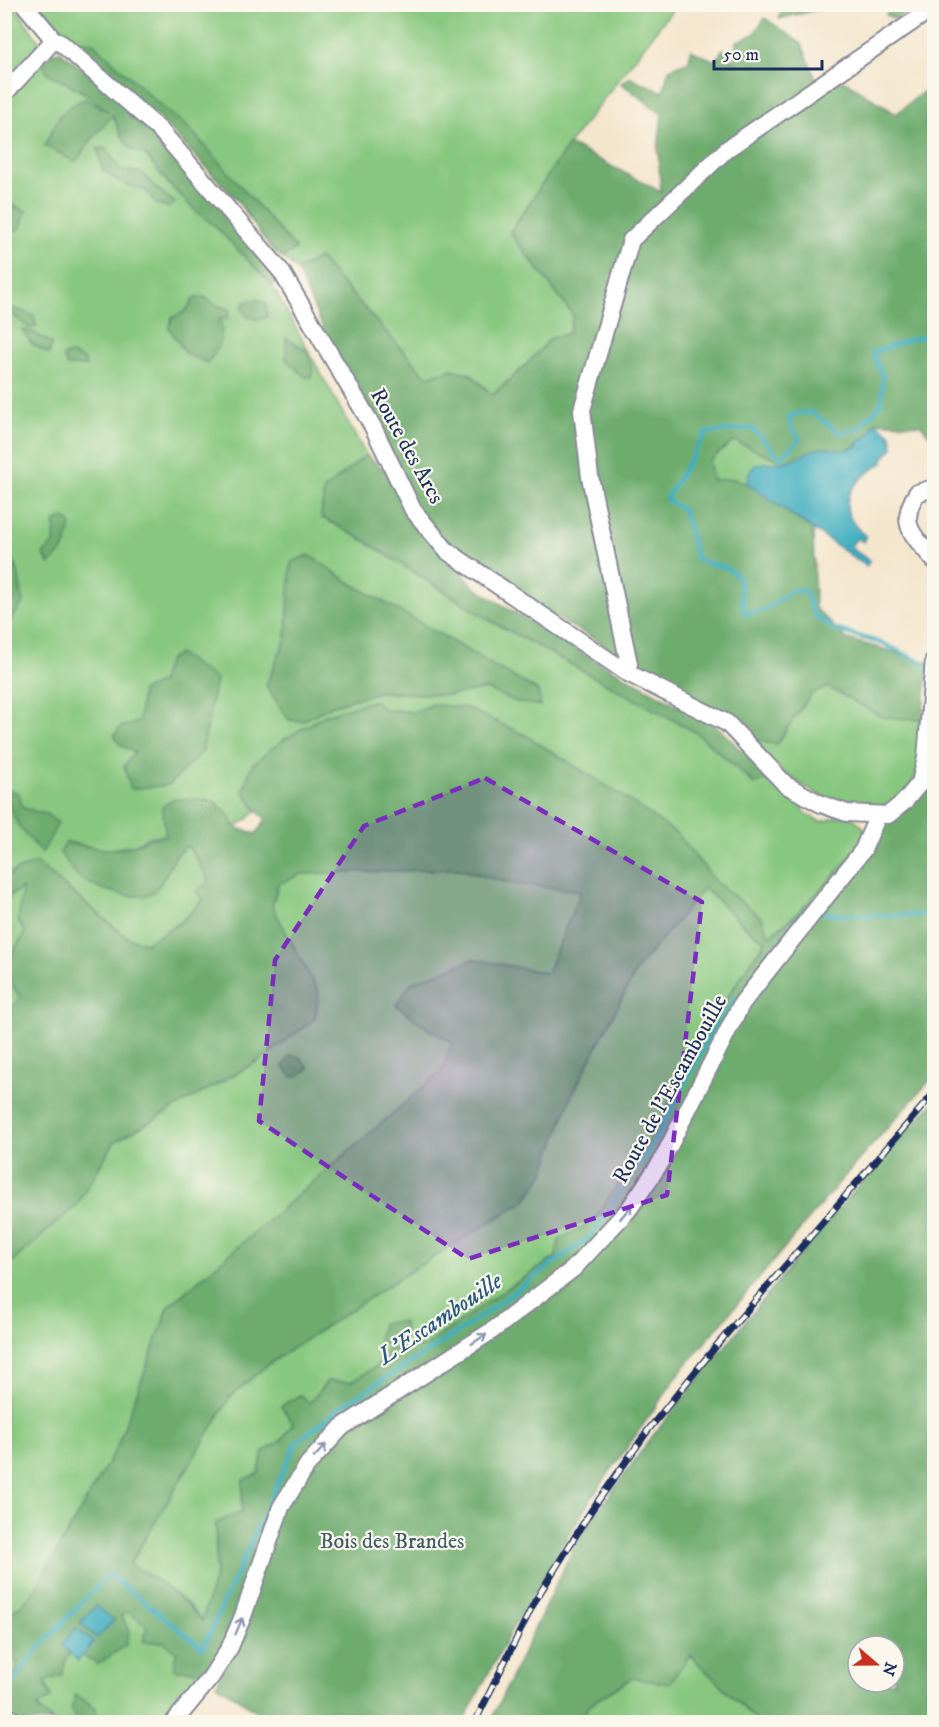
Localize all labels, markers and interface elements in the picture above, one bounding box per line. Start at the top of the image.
scale bar [714,33,822,71]
text: 50 m [723,44,759,66]
street label: Route des Arcs [364,384,450,508]
street label: Route de l'Escambouille [607,990,733,1188]
one-way arrow [619,1204,632,1220]
water label: L'Escambouille [370,1266,509,1373]
one-way arrow [470,1333,487,1345]
one-way arrow [313,1443,327,1458]
park label: Bois des Brandes [320,1528,464,1555]
one-way arrow [233,1617,245,1635]
north arrow [846,1634,906,1694]
text: N [878,1659,901,1678]

